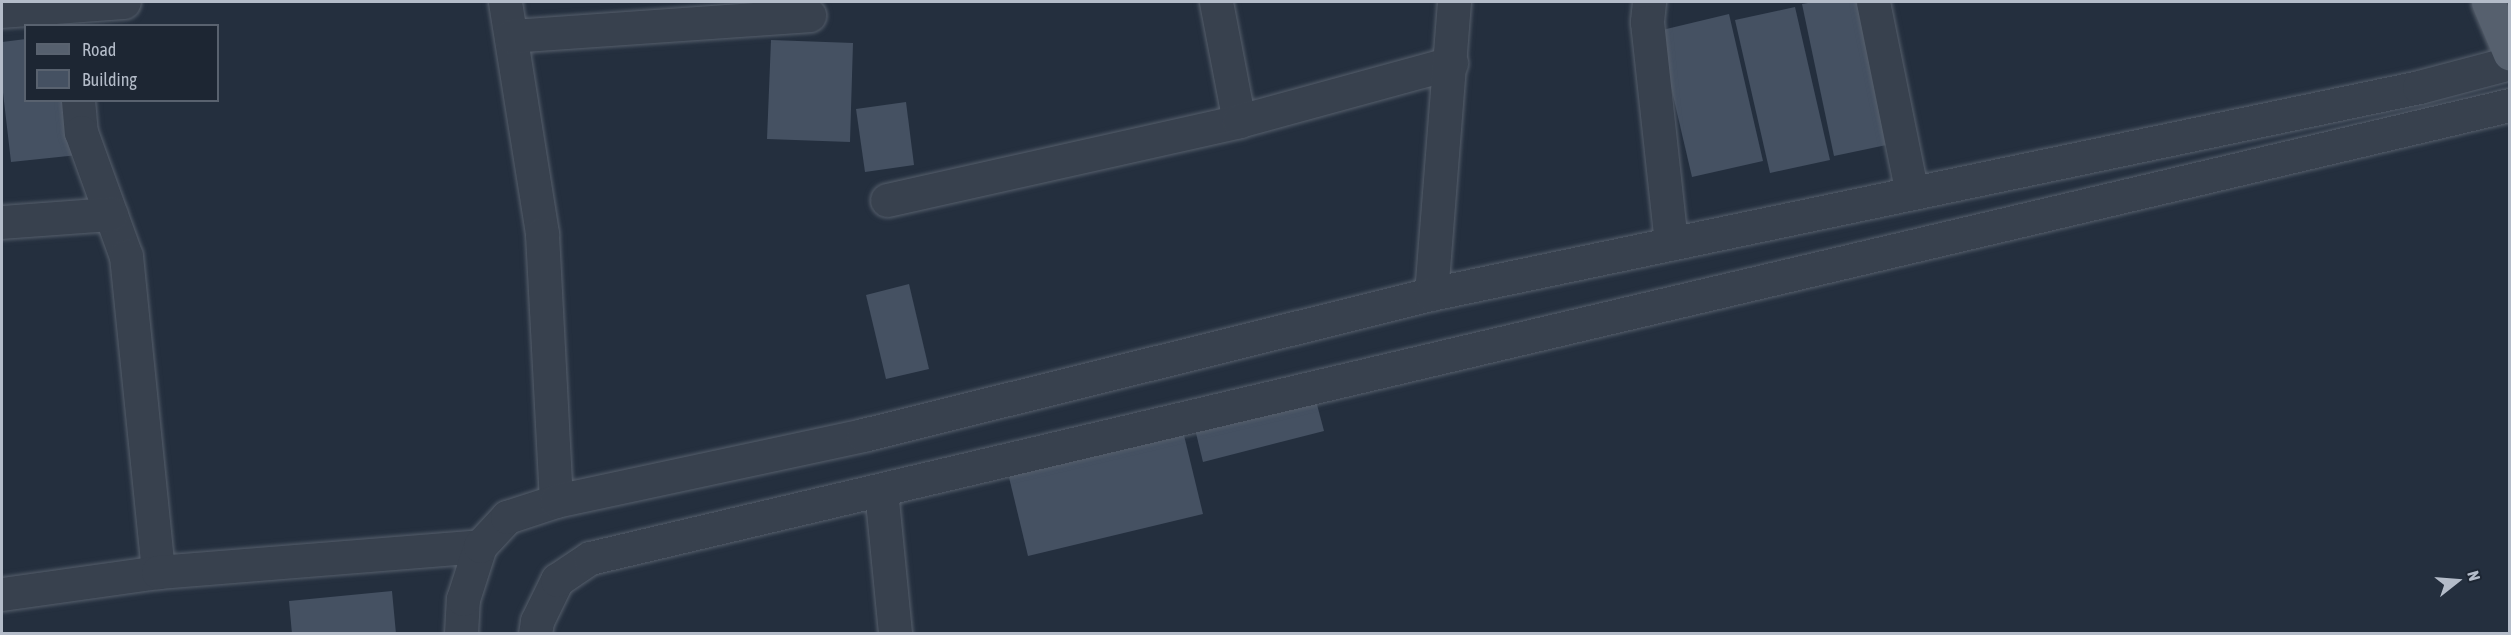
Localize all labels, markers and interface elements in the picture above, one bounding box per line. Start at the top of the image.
legend [24,24,219,102]
text: Road [82,39,116,60]
text: Building [82,69,137,90]
north arrow [2427,551,2487,611]
text: N [2464,569,2484,583]

